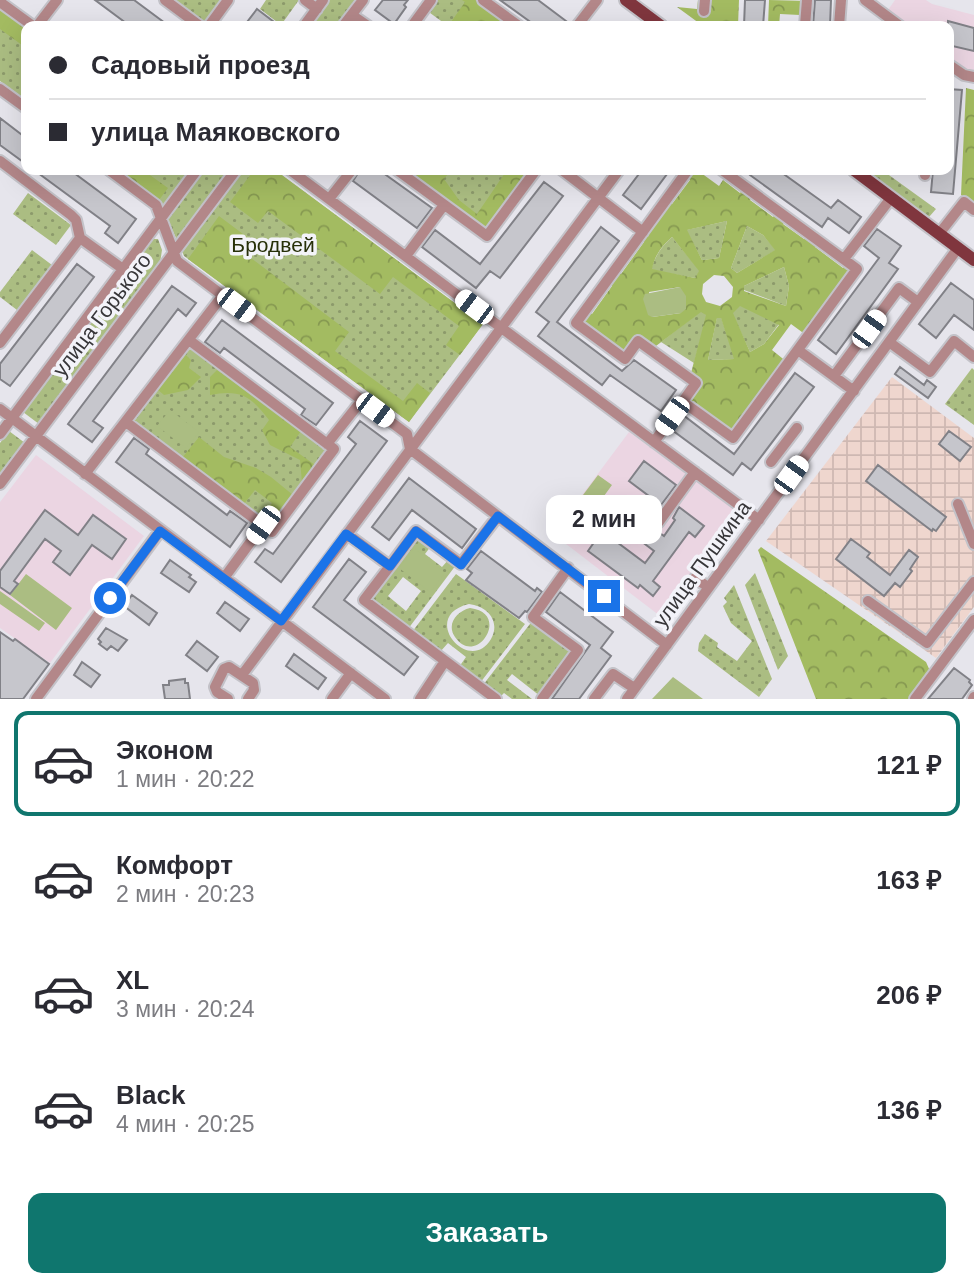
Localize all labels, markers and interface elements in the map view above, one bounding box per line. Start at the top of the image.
text: Садовый проезд [91,50,310,80]
text: улица Маяковского [91,117,340,147]
park label: Бродвей [231,233,315,256]
street label: улица Горького [48,249,155,381]
car [213,284,260,326]
car [451,286,498,328]
car [849,306,890,352]
car [352,389,399,431]
car [652,393,693,439]
car [771,452,812,498]
callout: 2 мин [546,494,662,544]
street label: улица Пушкина [648,496,755,631]
car [243,502,284,548]
text: 2 мин [572,506,636,532]
route end [588,580,620,612]
route start [94,582,126,614]
icon: car [32,732,95,795]
text: Эконом [116,735,214,765]
text: 121 ₽ [876,750,942,780]
text: 1 мин · 20:22 [116,766,255,792]
icon: car [32,847,95,910]
text: Комфорт [116,850,233,880]
text: 163 ₽ [876,865,942,895]
text: 2 мин · 20:23 [116,881,255,907]
icon: car [32,962,95,1025]
text: XL [116,965,149,995]
text: 206 ₽ [876,980,942,1010]
text: 3 мин · 20:24 [116,996,255,1022]
icon: car [32,1077,95,1140]
text: Black [116,1080,185,1110]
text: 136 ₽ [876,1095,942,1125]
text: 4 мин · 20:25 [116,1111,255,1137]
button: Заказать [28,1193,946,1273]

